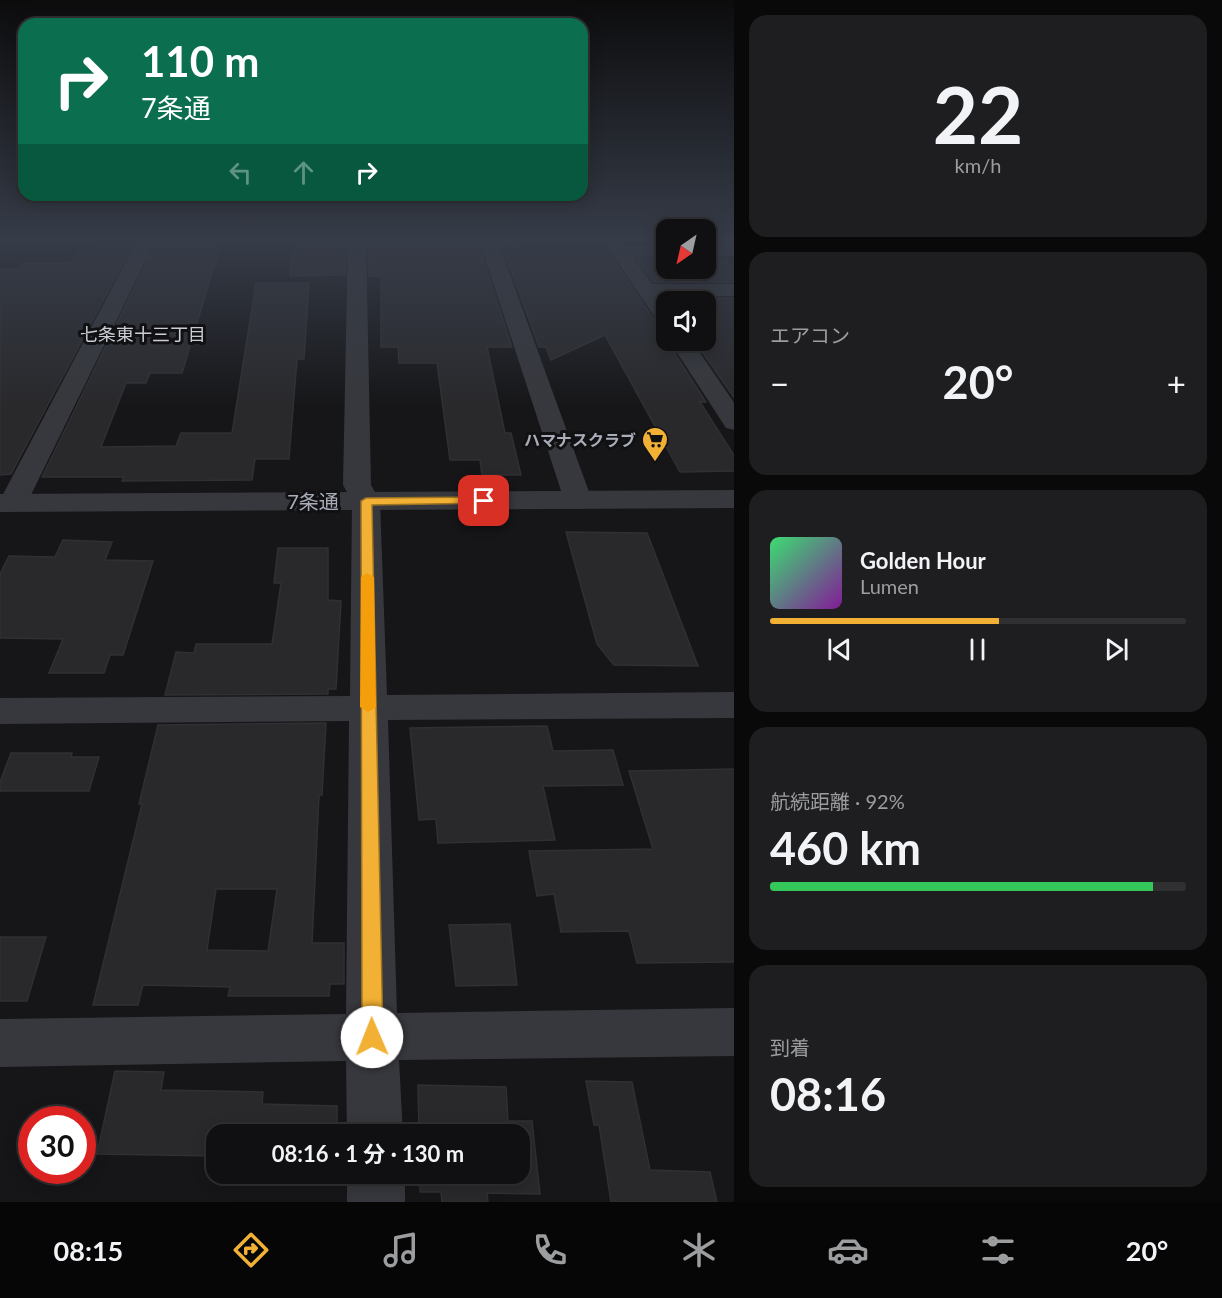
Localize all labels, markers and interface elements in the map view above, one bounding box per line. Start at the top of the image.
text: 110 m [141,36,259,86]
icon: right [42,42,120,120]
text: 22 [933,67,1023,161]
text: 7条通 [141,91,211,124]
text: km/h [955,153,1001,177]
icon: left [224,156,257,189]
icon: ahead [287,156,320,189]
icon: right [350,156,383,189]
north arrow [656,219,716,279]
map controls [656,219,716,351]
button: sound [656,291,716,351]
district label: 七条東十三丁目 [80,323,206,345]
text: エアコン [770,323,850,347]
text: 20° [943,355,1013,409]
text: − [770,363,789,403]
text: + [1167,363,1186,403]
supermarket icon: ハマナスクラブ [640,425,670,463]
place label: ハマナスクラブ [524,430,636,449]
pin [458,475,509,526]
icon: arrive [467,484,500,517]
street label: 7条通 [287,489,339,513]
text: Golden Hour [860,547,986,574]
text: Lumen [860,574,919,598]
icon: previous [823,633,856,666]
icon: pause [961,633,994,666]
icon: next [1100,633,1133,666]
text: 航続距離 · 92% [770,789,905,813]
text: 460 km [770,821,921,875]
position arrow [340,1005,404,1069]
text: 到着 [770,1035,810,1059]
text: 08:16 [770,1067,886,1121]
speed limit sign: 30 [18,1106,96,1184]
text: 08:16 · 1 分 · 130 m [272,1140,464,1167]
icon: directions [230,1229,272,1271]
icon: music [380,1229,422,1271]
icon: phone [529,1229,571,1271]
icon: climate [678,1229,720,1271]
icon: car [827,1229,869,1271]
icon: filters [977,1229,1019,1271]
text: 08:15 [54,1234,123,1267]
text: 20° [1126,1234,1168,1267]

